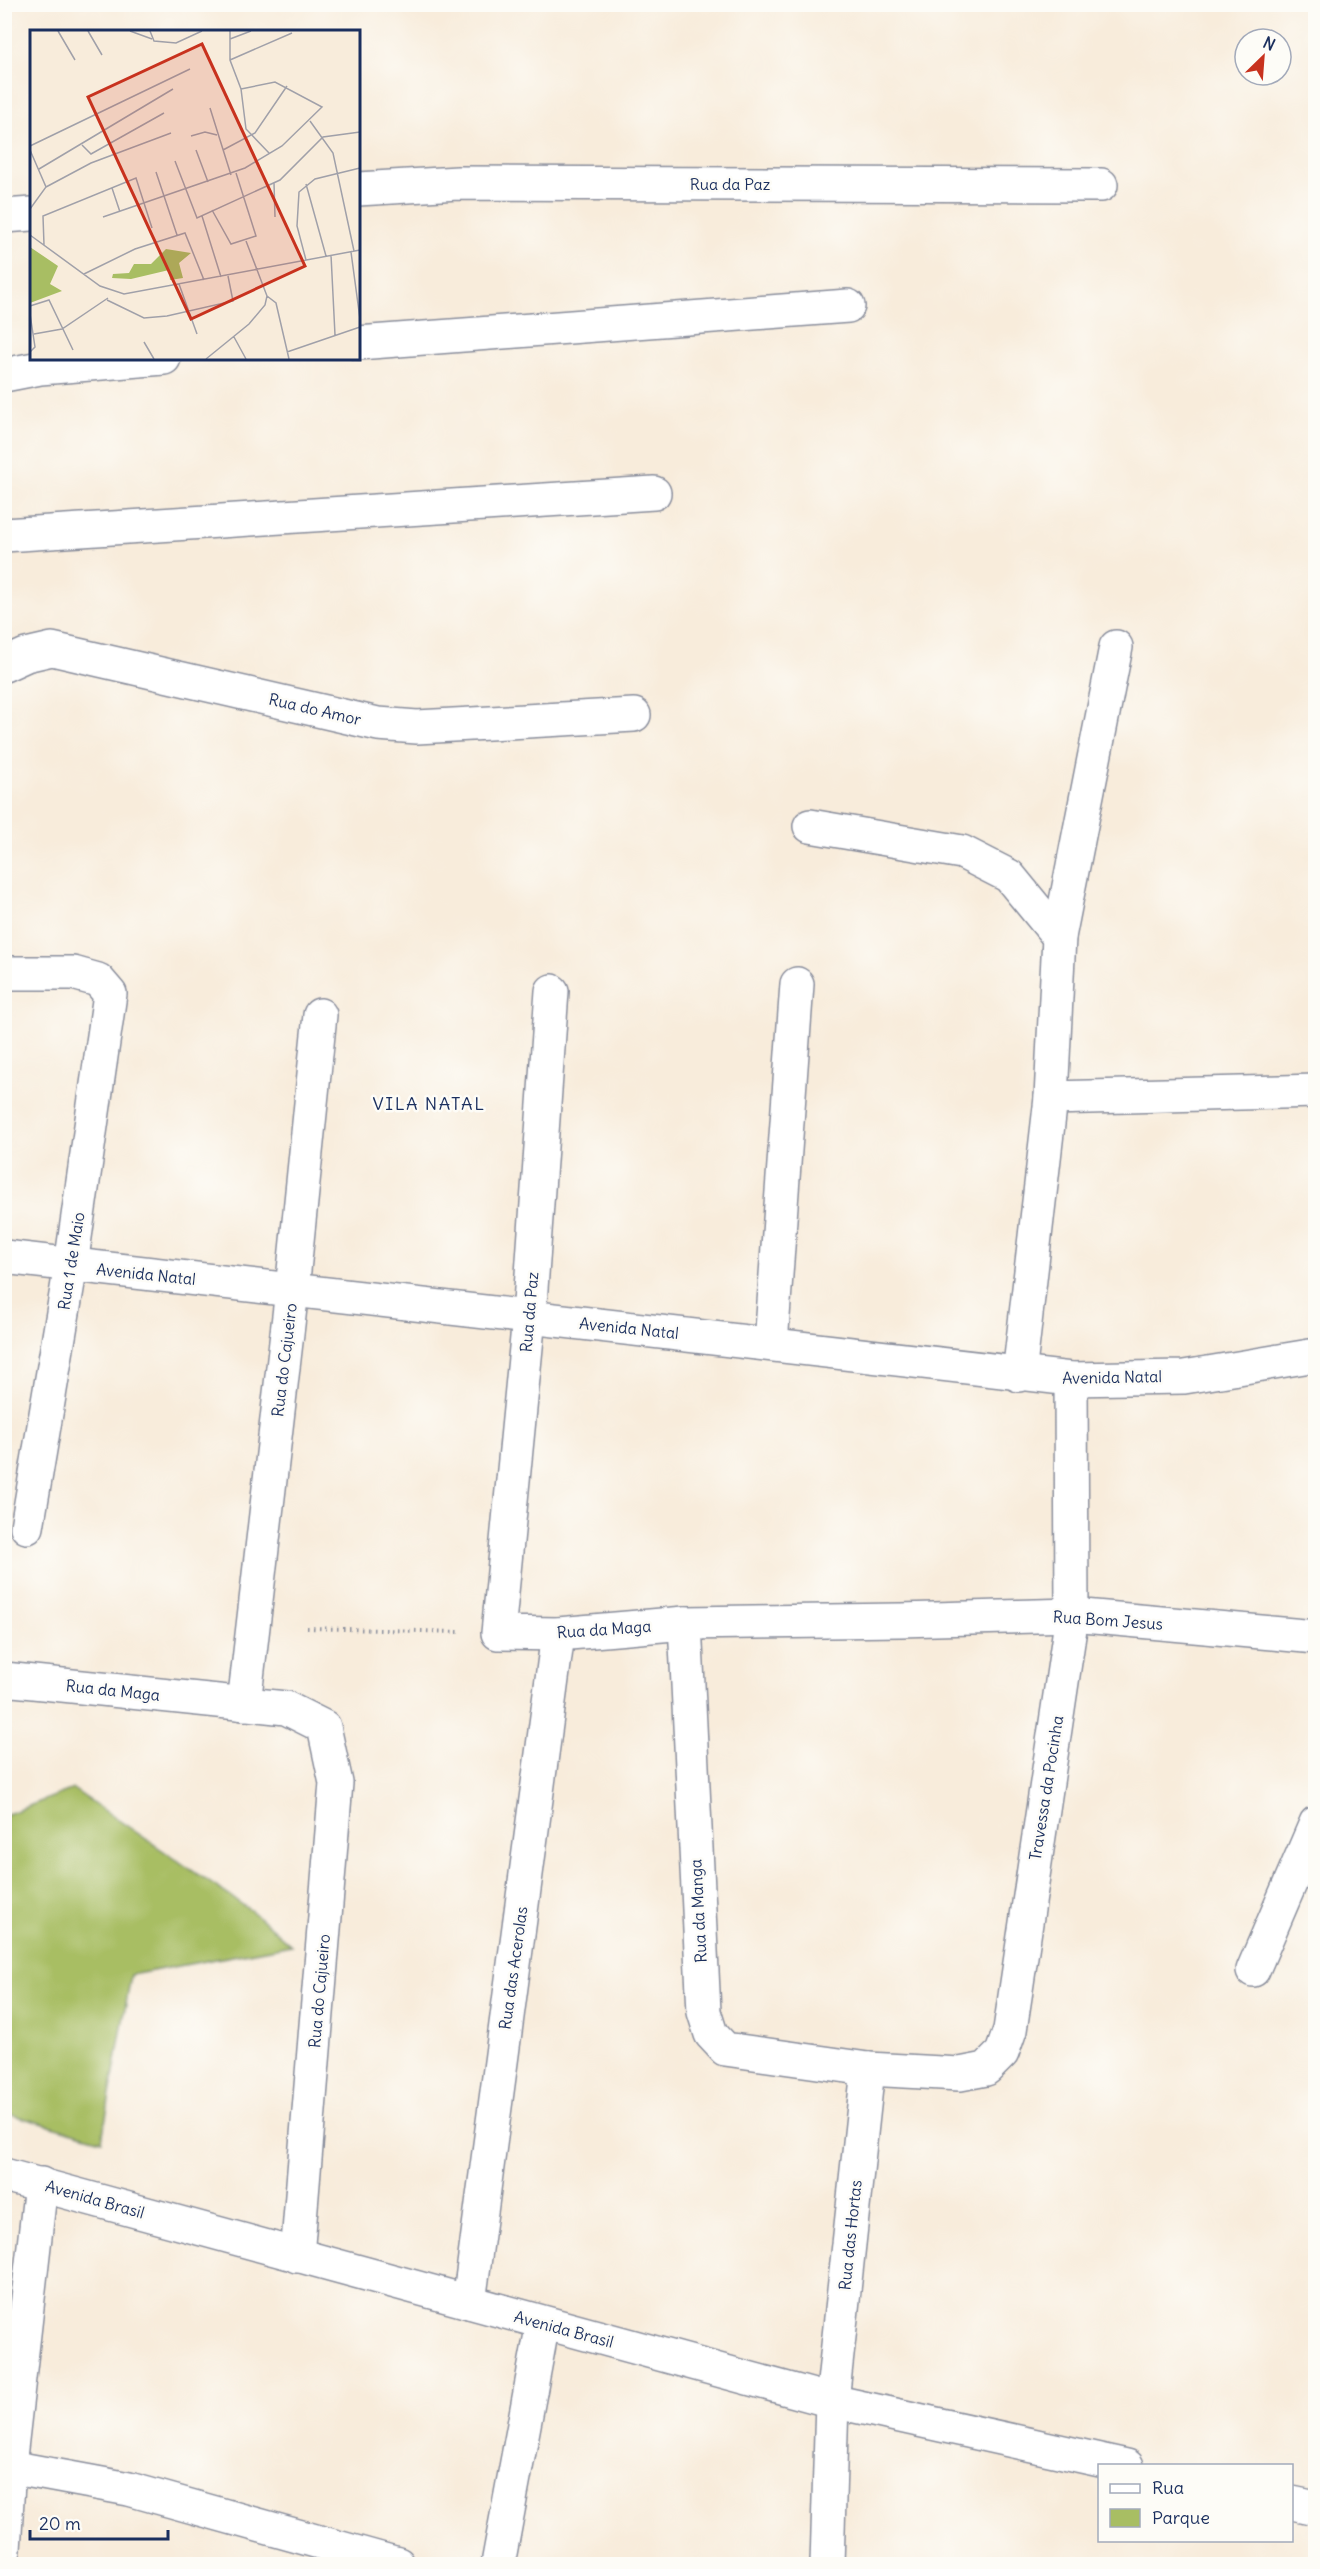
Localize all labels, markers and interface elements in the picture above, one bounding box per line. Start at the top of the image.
north arrow [1233,27,1293,87]
inset map [30,30,360,360]
text: N [1260,32,1279,55]
street label: Rua da Paz [690,174,771,194]
street label: Rua do Amor [267,689,364,729]
district label: VILA NATAL [373,1092,485,1115]
street label: Rua 1 de Maio [53,1211,89,1311]
street label: Avenida Natal [95,1259,197,1289]
street label: Rua da Paz [516,1271,543,1353]
street label: Rua do Cajueiro [267,1302,301,1418]
street label: Avenida Natal [578,1313,680,1343]
street label: Avenida Natal [1062,1366,1162,1388]
street label: Rua Bom Jesus [1052,1606,1164,1634]
street label: Rua da Maga [556,1616,652,1642]
street label: Rua da Maga [65,1675,161,1705]
street label: Travessa da Pocinha [1025,1714,1067,1862]
street label: Rua da Manga [685,1859,711,1963]
street label: Rua das Acerolas [494,1905,532,2031]
street label: Rua do Cajueiro [304,1933,334,2049]
street label: Avenida Brasil [43,2175,147,2223]
street label: Rua das Hortas [834,2179,866,2291]
street label: Avenida Brasil [512,2306,616,2352]
legend [1098,2464,1293,2542]
text: Rua [1152,2476,1184,2499]
scale bar [30,2503,168,2541]
text: Parque [1152,2506,1210,2529]
text: 20 m [39,2512,81,2535]

